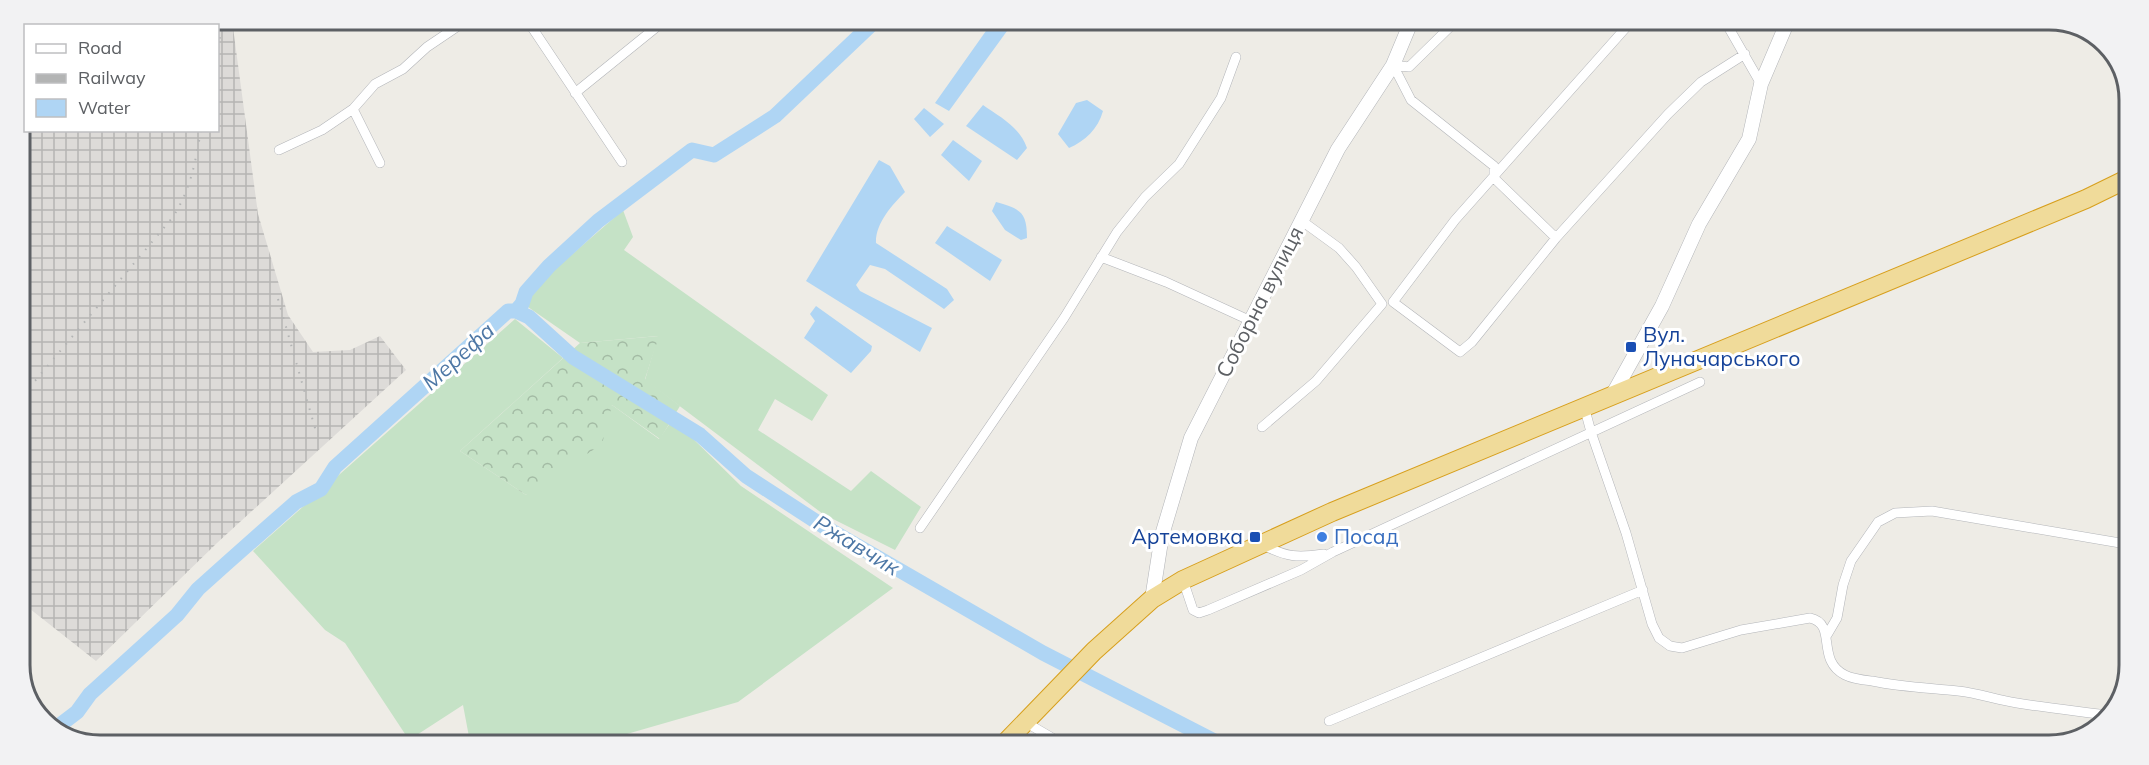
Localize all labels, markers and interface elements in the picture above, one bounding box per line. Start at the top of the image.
legend [24,24,219,132]
text: Road [78,36,122,59]
text: Railway [78,66,146,89]
text: Water [78,96,131,119]
street label: Соборна вулиця [1210,222,1308,381]
water label: Мерефа [416,316,500,396]
place label: Вул. Луначарського [1643,321,1800,371]
marker: Вул. Луначарського [1624,340,1638,354]
water label: Ржавчик [809,509,906,582]
place label: Артемовка [1131,523,1243,549]
place label: Посад [1334,523,1399,549]
marker: Артемовка [1248,530,1262,544]
marker: Посад [1315,530,1329,544]

